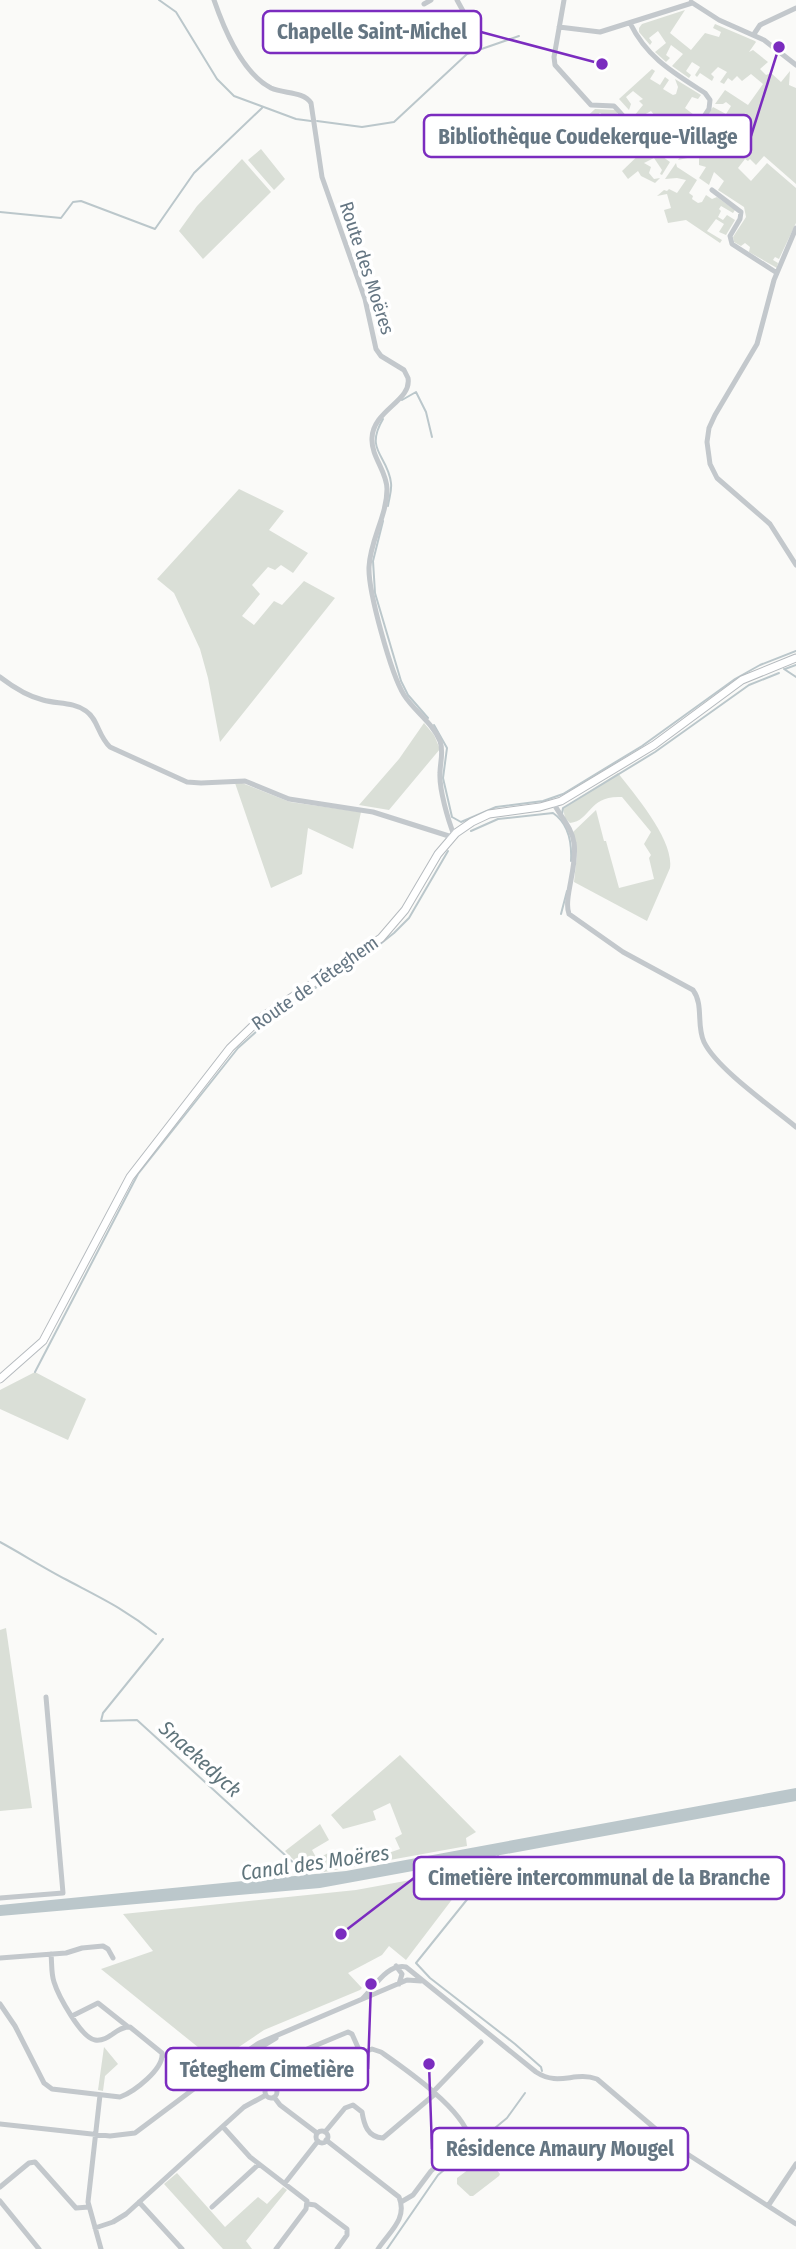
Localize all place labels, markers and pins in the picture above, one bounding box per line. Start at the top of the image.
callout: Chapelle Saint-Michel [263,11,481,53]
callout: Bibliothèque Coudekerque-Village [424,115,751,157]
callout: Cimetière intercommunal de la Branche [414,1857,784,1899]
callout: Téteghem Cimetière [166,2048,368,2090]
callout: Résidence Amaury Mougel [432,2128,688,2170]

